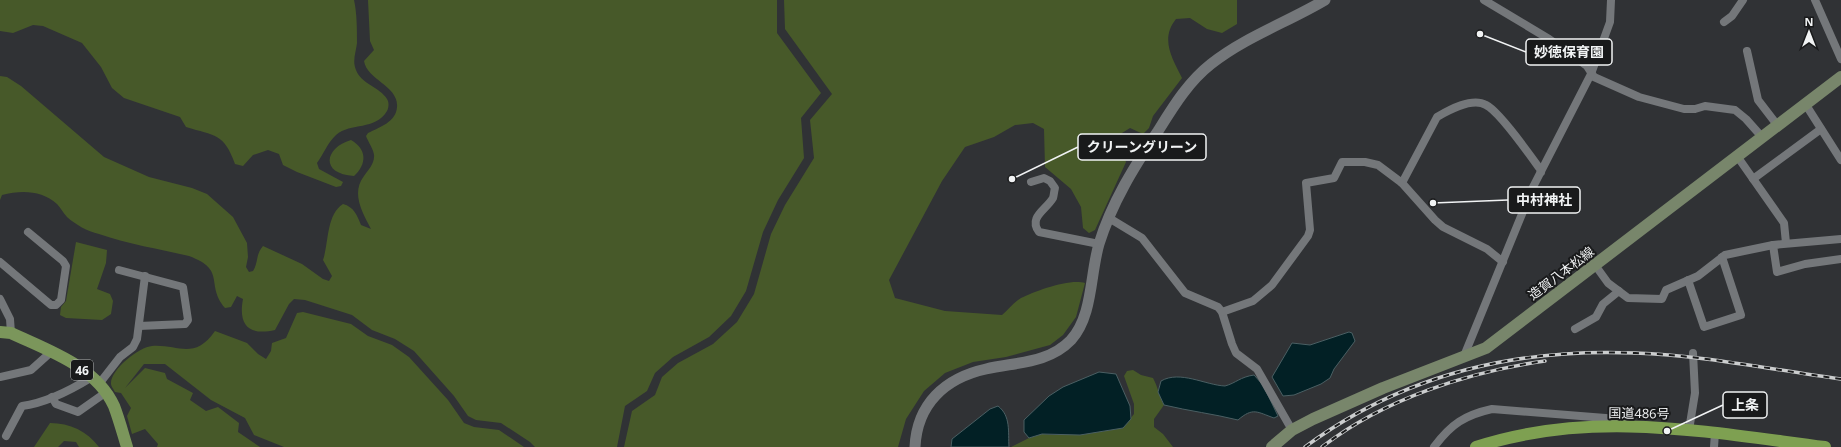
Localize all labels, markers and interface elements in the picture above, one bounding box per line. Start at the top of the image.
north arrow [1789,12,1829,52]
text: N [1805,14,1813,29]
callout: 妙徳保育園 [1526,39,1612,65]
text: 妙徳保育園 [1534,42,1604,61]
callout: クリーングリーン [1078,134,1206,160]
text: クリーングリーン [1087,137,1197,156]
callout: 中村神社 [1508,187,1580,213]
text: 中村神社 [1516,190,1572,209]
street label: 造賀八本松線 [1524,242,1598,304]
road number: 46 [71,360,93,380]
callout: 上条 [1723,392,1767,418]
text: 上条 [1731,395,1759,414]
street label: 国道486号 [1608,403,1670,423]

